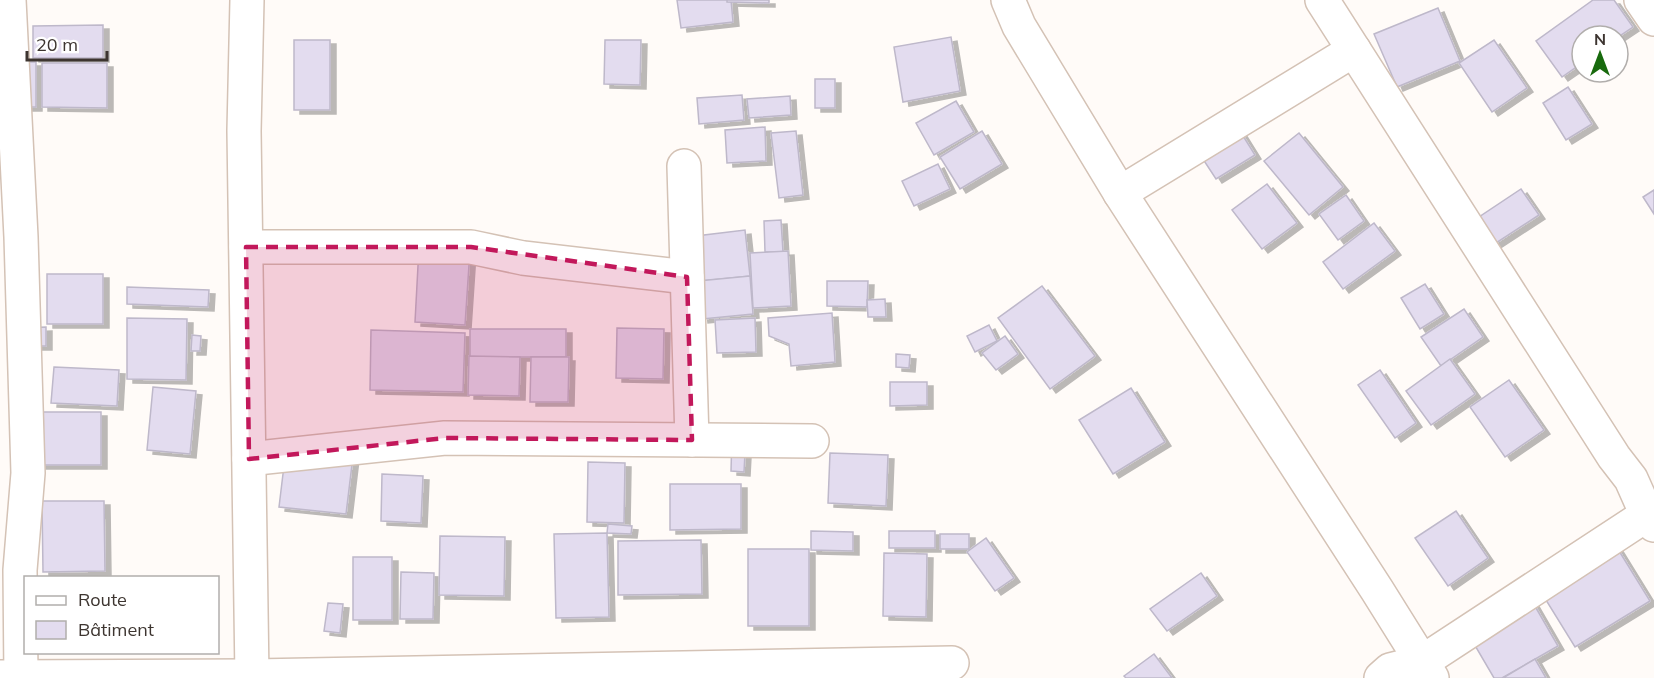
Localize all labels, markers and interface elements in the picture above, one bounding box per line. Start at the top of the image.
scale bar [27,24,106,62]
north arrow [1570,24,1630,84]
text: N [1594,29,1606,49]
text: 20 m [36,33,78,56]
legend [24,576,219,654]
text: Route [78,588,127,611]
text: Bâtiment [78,618,154,641]

